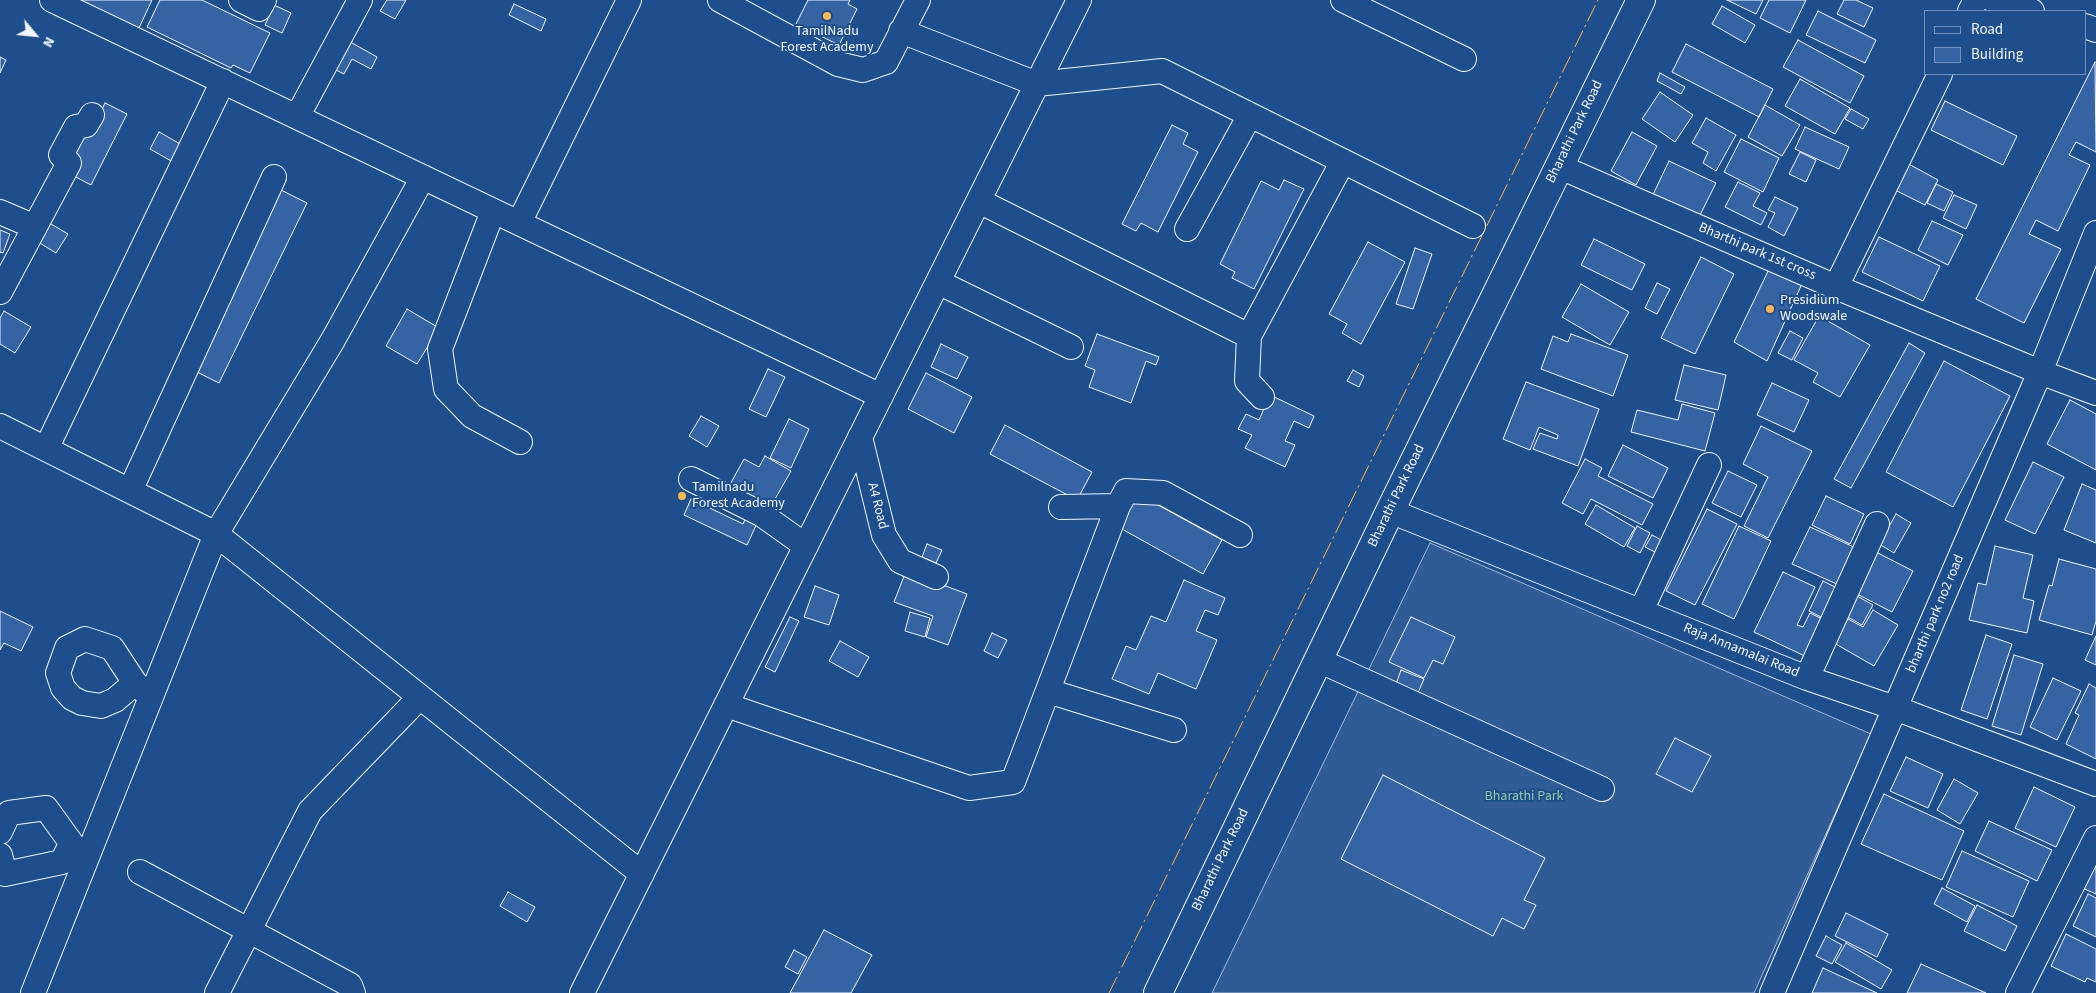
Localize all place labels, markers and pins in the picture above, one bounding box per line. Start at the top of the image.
marker: TamilNadu Forest Academy [821,10,833,22]
place label: TamilNadu Forest Academy [781,24,873,56]
place label: Presidium Woodswale [1780,293,1847,326]
marker: Presidium Woodswale [1764,303,1776,315]
place label: Tamilnadu Forest Academy [692,480,785,512]
marker: Tamilnadu Forest Academy [676,490,688,502]

